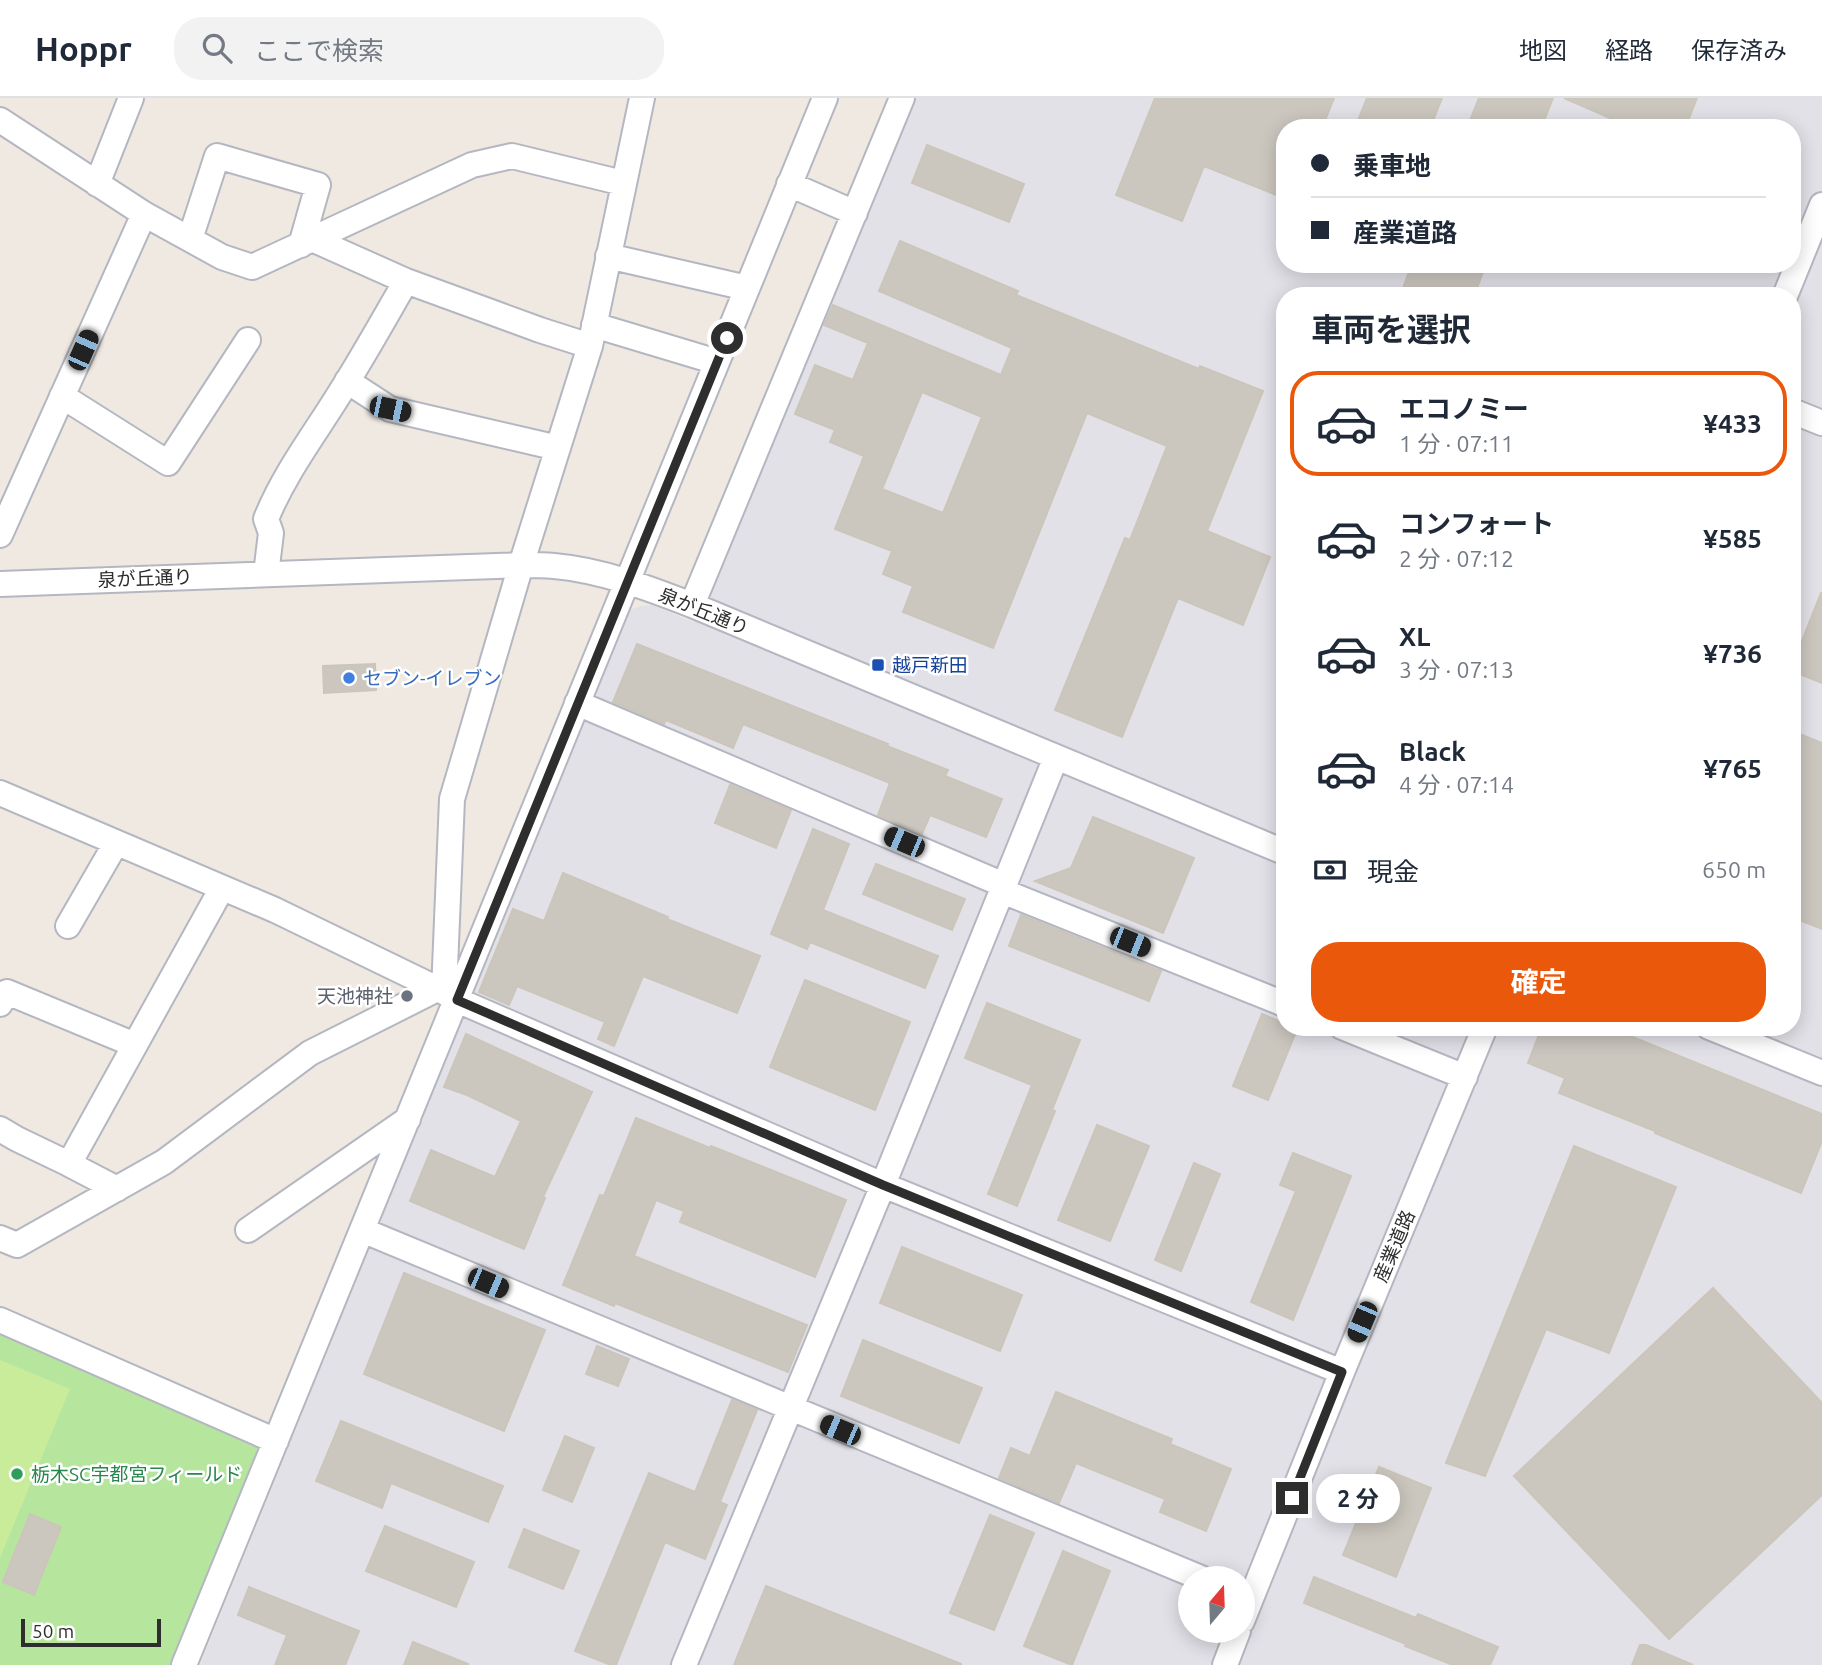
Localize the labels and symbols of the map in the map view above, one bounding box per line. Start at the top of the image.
route start [711,322,743,354]
car [65,327,102,373]
car [368,394,413,424]
street label: 泉が丘通り [97,565,193,591]
street label: 泉が丘通り [656,583,752,639]
place label: 越戸新田 [892,654,968,676]
marker: 越戸新田 [870,657,886,673]
place label: セブン-イレブン [363,667,502,689]
marker: セブン-イレブン [341,670,357,686]
car [881,824,928,860]
car [1107,924,1154,960]
place label: 天池神社 [317,985,393,1007]
marker: 天池神社 [399,988,415,1004]
street label: 産業道路 [1369,1207,1419,1285]
car [465,1265,512,1301]
car [1345,1299,1380,1345]
car [817,1412,864,1448]
place label: 栃木SC宇都宮フィールド [31,1463,242,1485]
marker: 栃木SC宇都宮フィールド [9,1466,25,1482]
callout: 2 分 [1316,1474,1400,1522]
route end [1276,1482,1308,1514]
north arrow [1178,1566,1255,1643]
scale bar [21,1616,161,1648]

